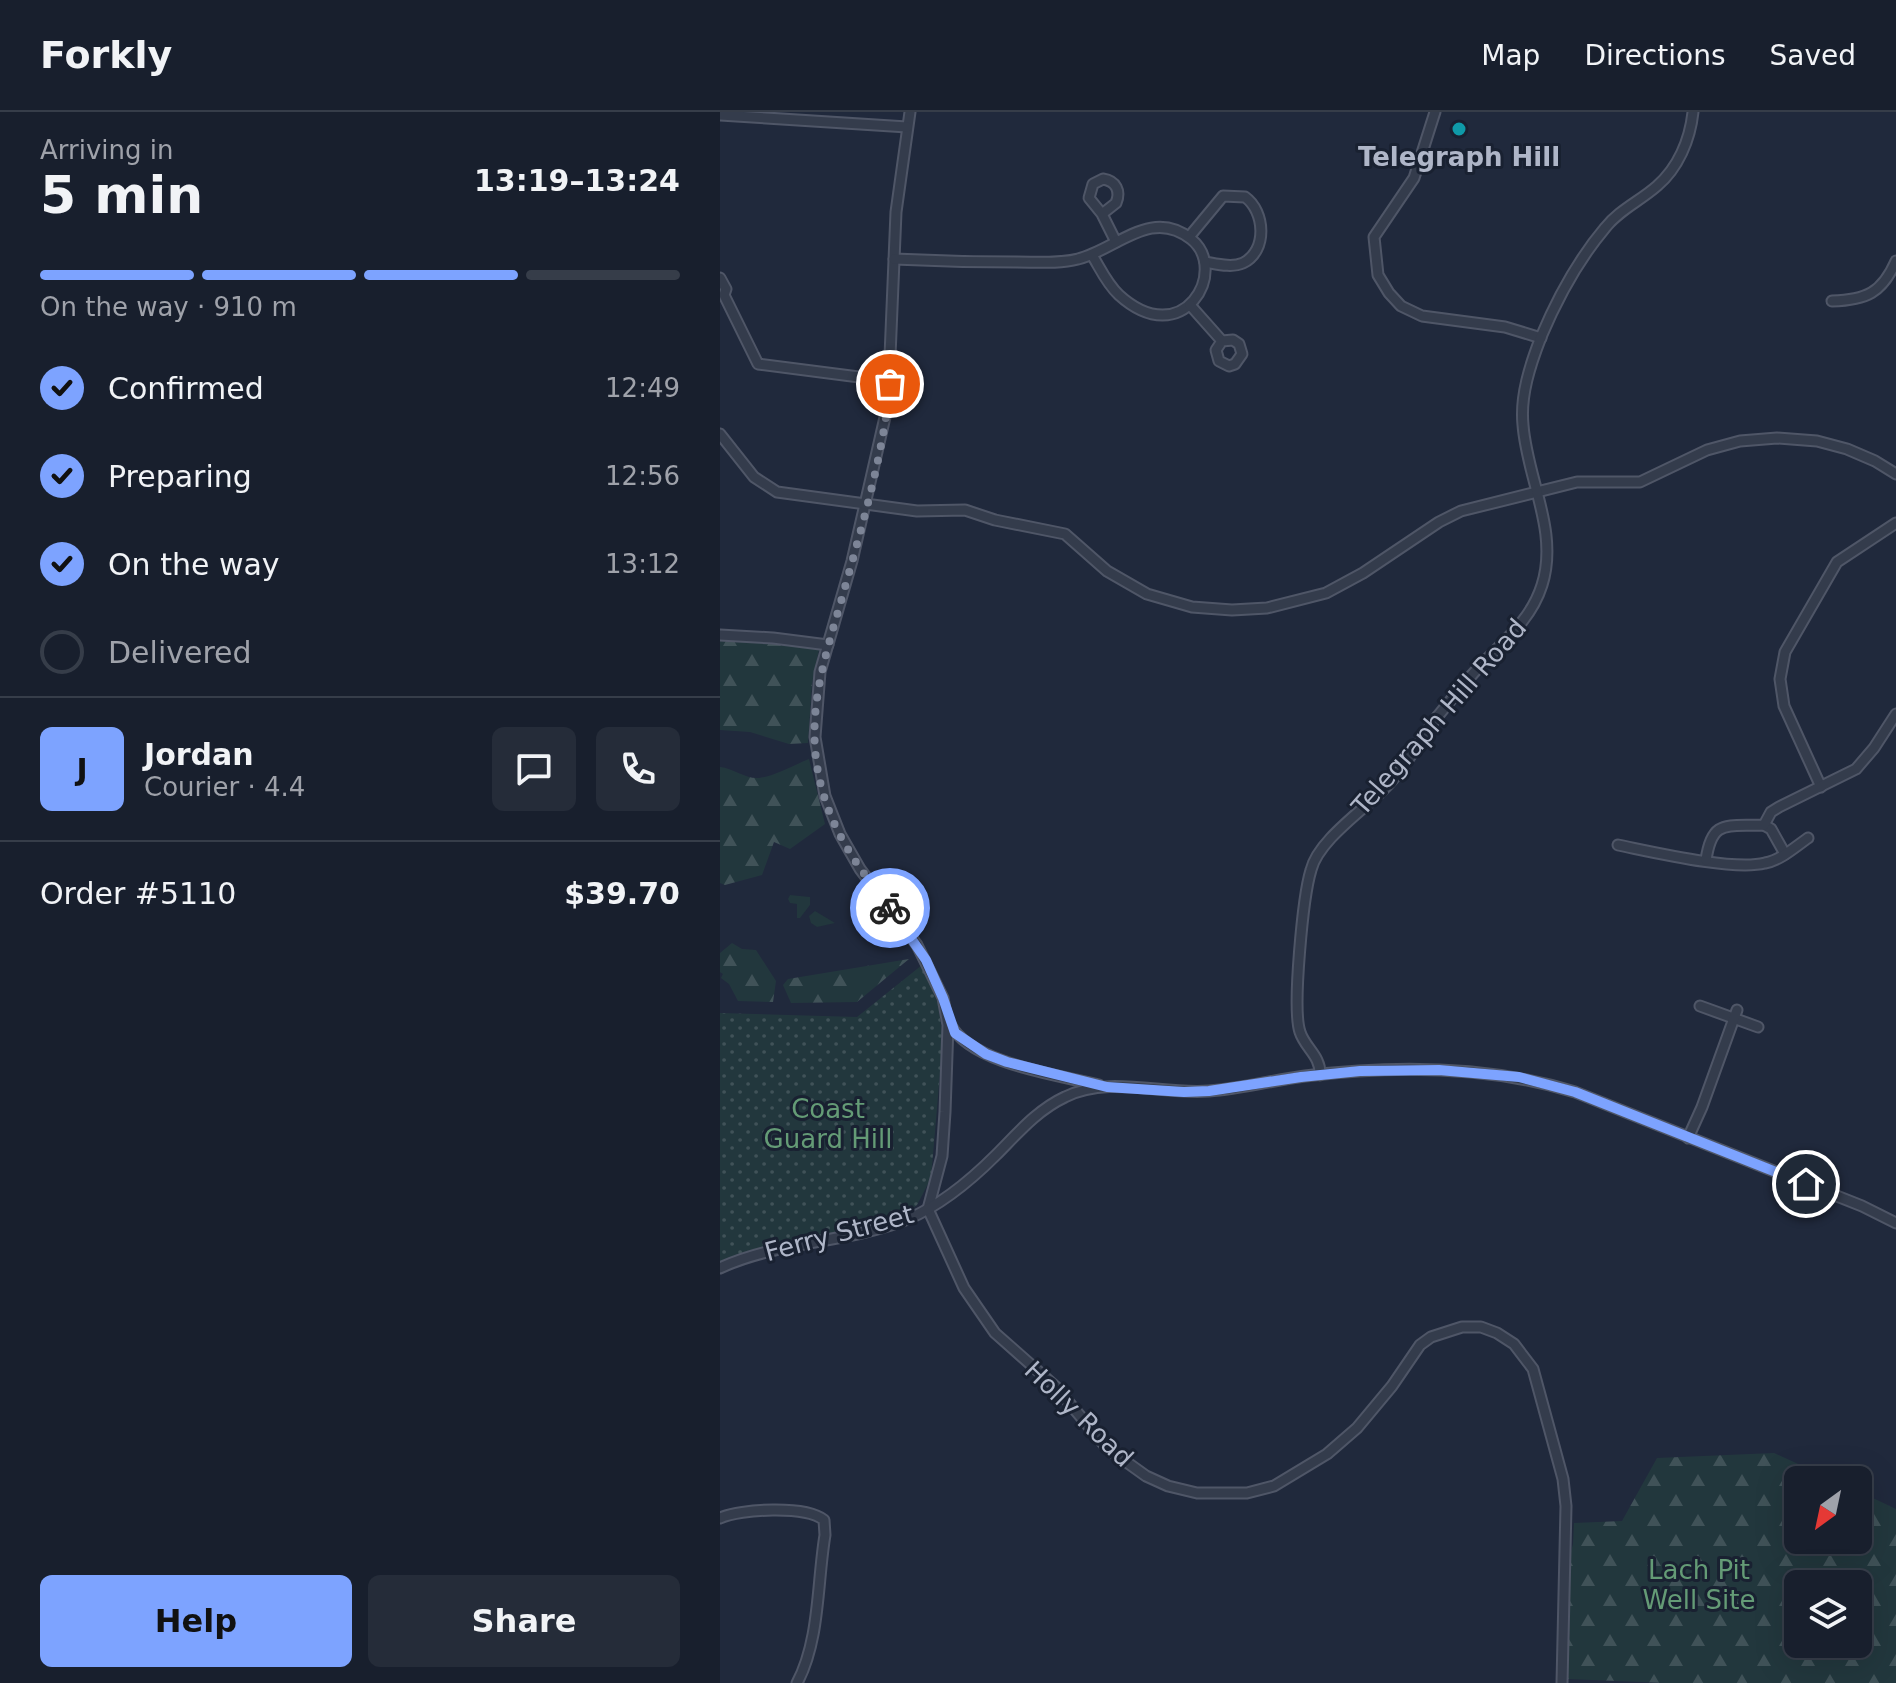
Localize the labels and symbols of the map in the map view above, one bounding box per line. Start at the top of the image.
marker: Telegraph Hill [1450,120,1468,138]
place label: Telegraph Hill [1358,142,1560,172]
pin [856,350,924,418]
street label: Telegraph Hill Road [1345,613,1532,822]
courier [850,868,930,948]
park label: Coast Guard Hill [764,1094,892,1154]
pin [1772,1150,1840,1218]
street label: Ferry Street [761,1199,917,1267]
street label: Holly Road [1019,1355,1139,1473]
north arrow [1784,1466,1872,1554]
park label: Lach Pit Well Site [1643,1555,1755,1615]

